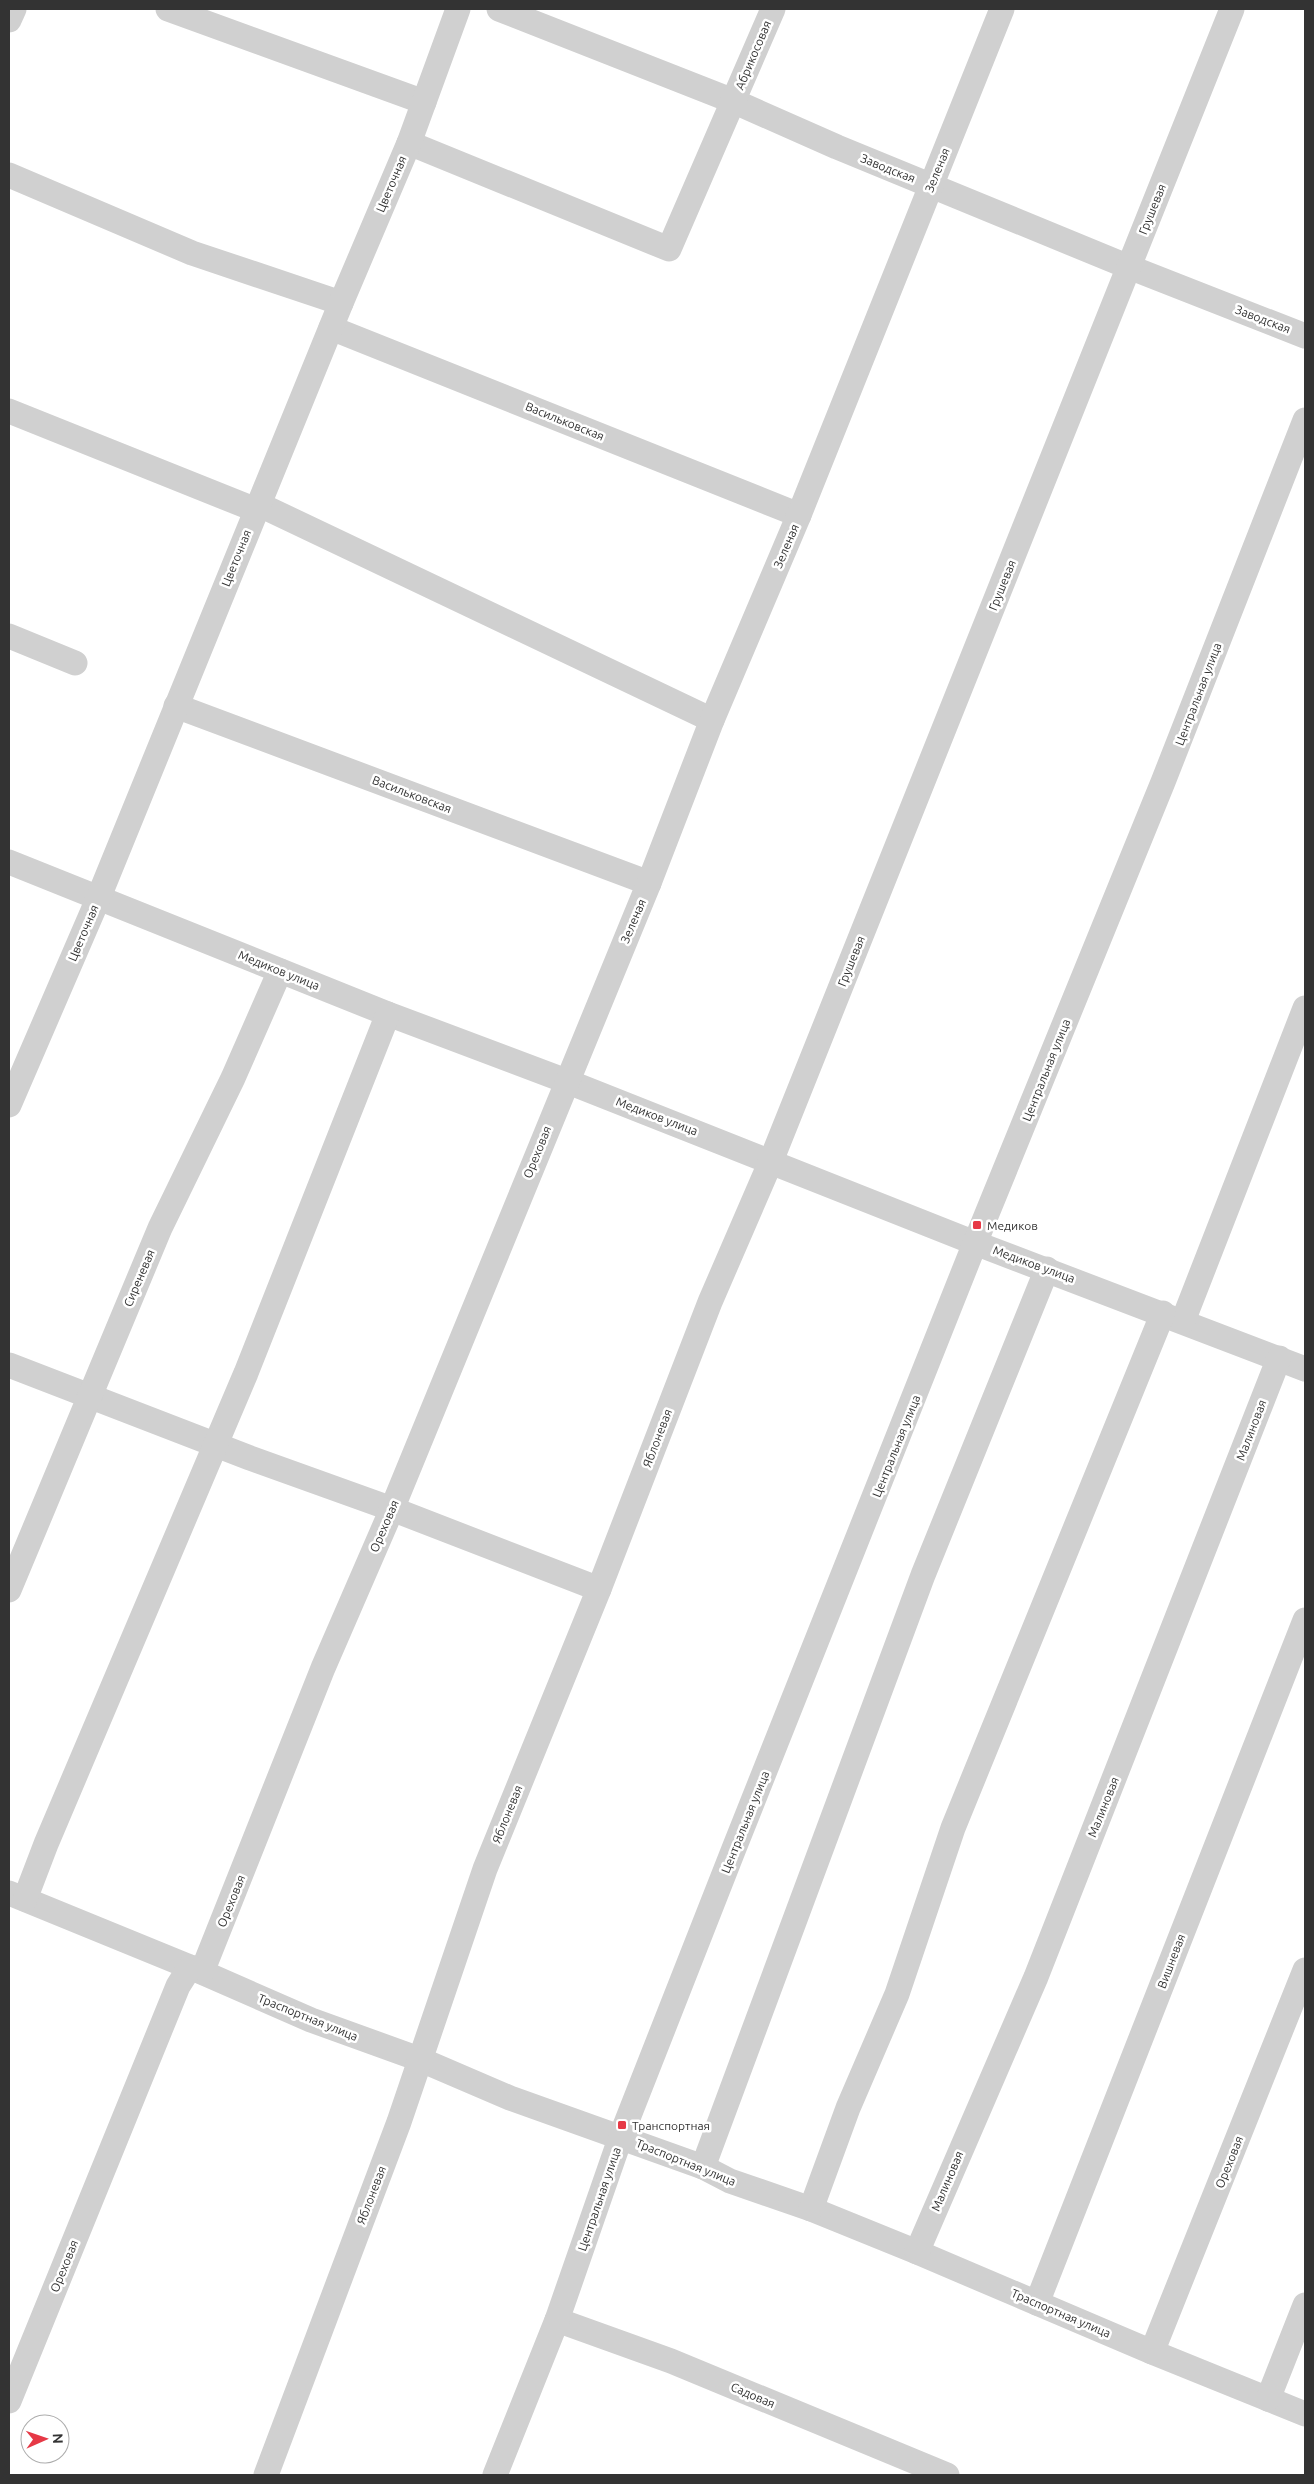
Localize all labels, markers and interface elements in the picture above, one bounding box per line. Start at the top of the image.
street label: Абрикосовая [733,19,773,91]
street label: Зеленая [922,146,952,194]
street label: Заводская [859,151,917,185]
street label: Цветочная [373,154,409,214]
street label: Грушевая [1136,182,1168,236]
street label: Заводская [1234,303,1292,335]
street label: Васильковская [524,399,606,443]
street label: Зеленая [771,522,801,570]
street label: Цветочная [219,528,253,588]
street label: Грушевая [986,558,1018,612]
street label: Центральная улица [1172,641,1224,747]
street label: Васильковская [371,773,453,815]
street label: Зеленая [618,897,648,945]
street label: Цветочная [65,903,101,963]
street label: Грушевая [835,934,867,988]
street label: Медиков улица [237,948,321,992]
street label: Центральная улица [1020,1017,1072,1123]
street label: Медиков улица [614,1094,700,1138]
street label: Ореховая [521,1124,553,1180]
marker: Медиков [971,1219,983,1231]
place label: Медиков [987,1219,1038,1232]
street label: Медиков улица [991,1243,1077,1285]
street label: Сиреневая [121,1247,157,1309]
street label: Центральная улица [870,1393,922,1499]
street label: Малиновая [1233,1398,1269,1462]
street label: Яблоневая [640,1407,674,1469]
street label: Ореховая [367,1498,401,1554]
street label: Центральная улица [719,1769,771,1875]
street label: Малиновая [1085,1775,1121,1839]
street label: Яблоневая [489,1783,525,1845]
street label: Ореховая [215,1873,247,1929]
street label: Вишневая [1155,1932,1187,1990]
street label: Траспортная улица [256,1991,360,2043]
marker: Транспортная [616,2119,628,2131]
place label: Транспортная [632,2119,710,2132]
street label: Ореховая [1213,2134,1245,2190]
street label: Траспортная улица [634,2136,738,2188]
street label: Центральная улица [575,2145,623,2253]
street label: Малиновая [929,2149,965,2213]
street label: Яблоневая [354,2164,388,2226]
street label: Ореховая [48,2238,80,2294]
street label: Траспортная улица [1009,2286,1113,2340]
street label: Садовая [729,2380,777,2410]
north arrow [20,2414,70,2464]
text: N [50,2433,66,2444]

